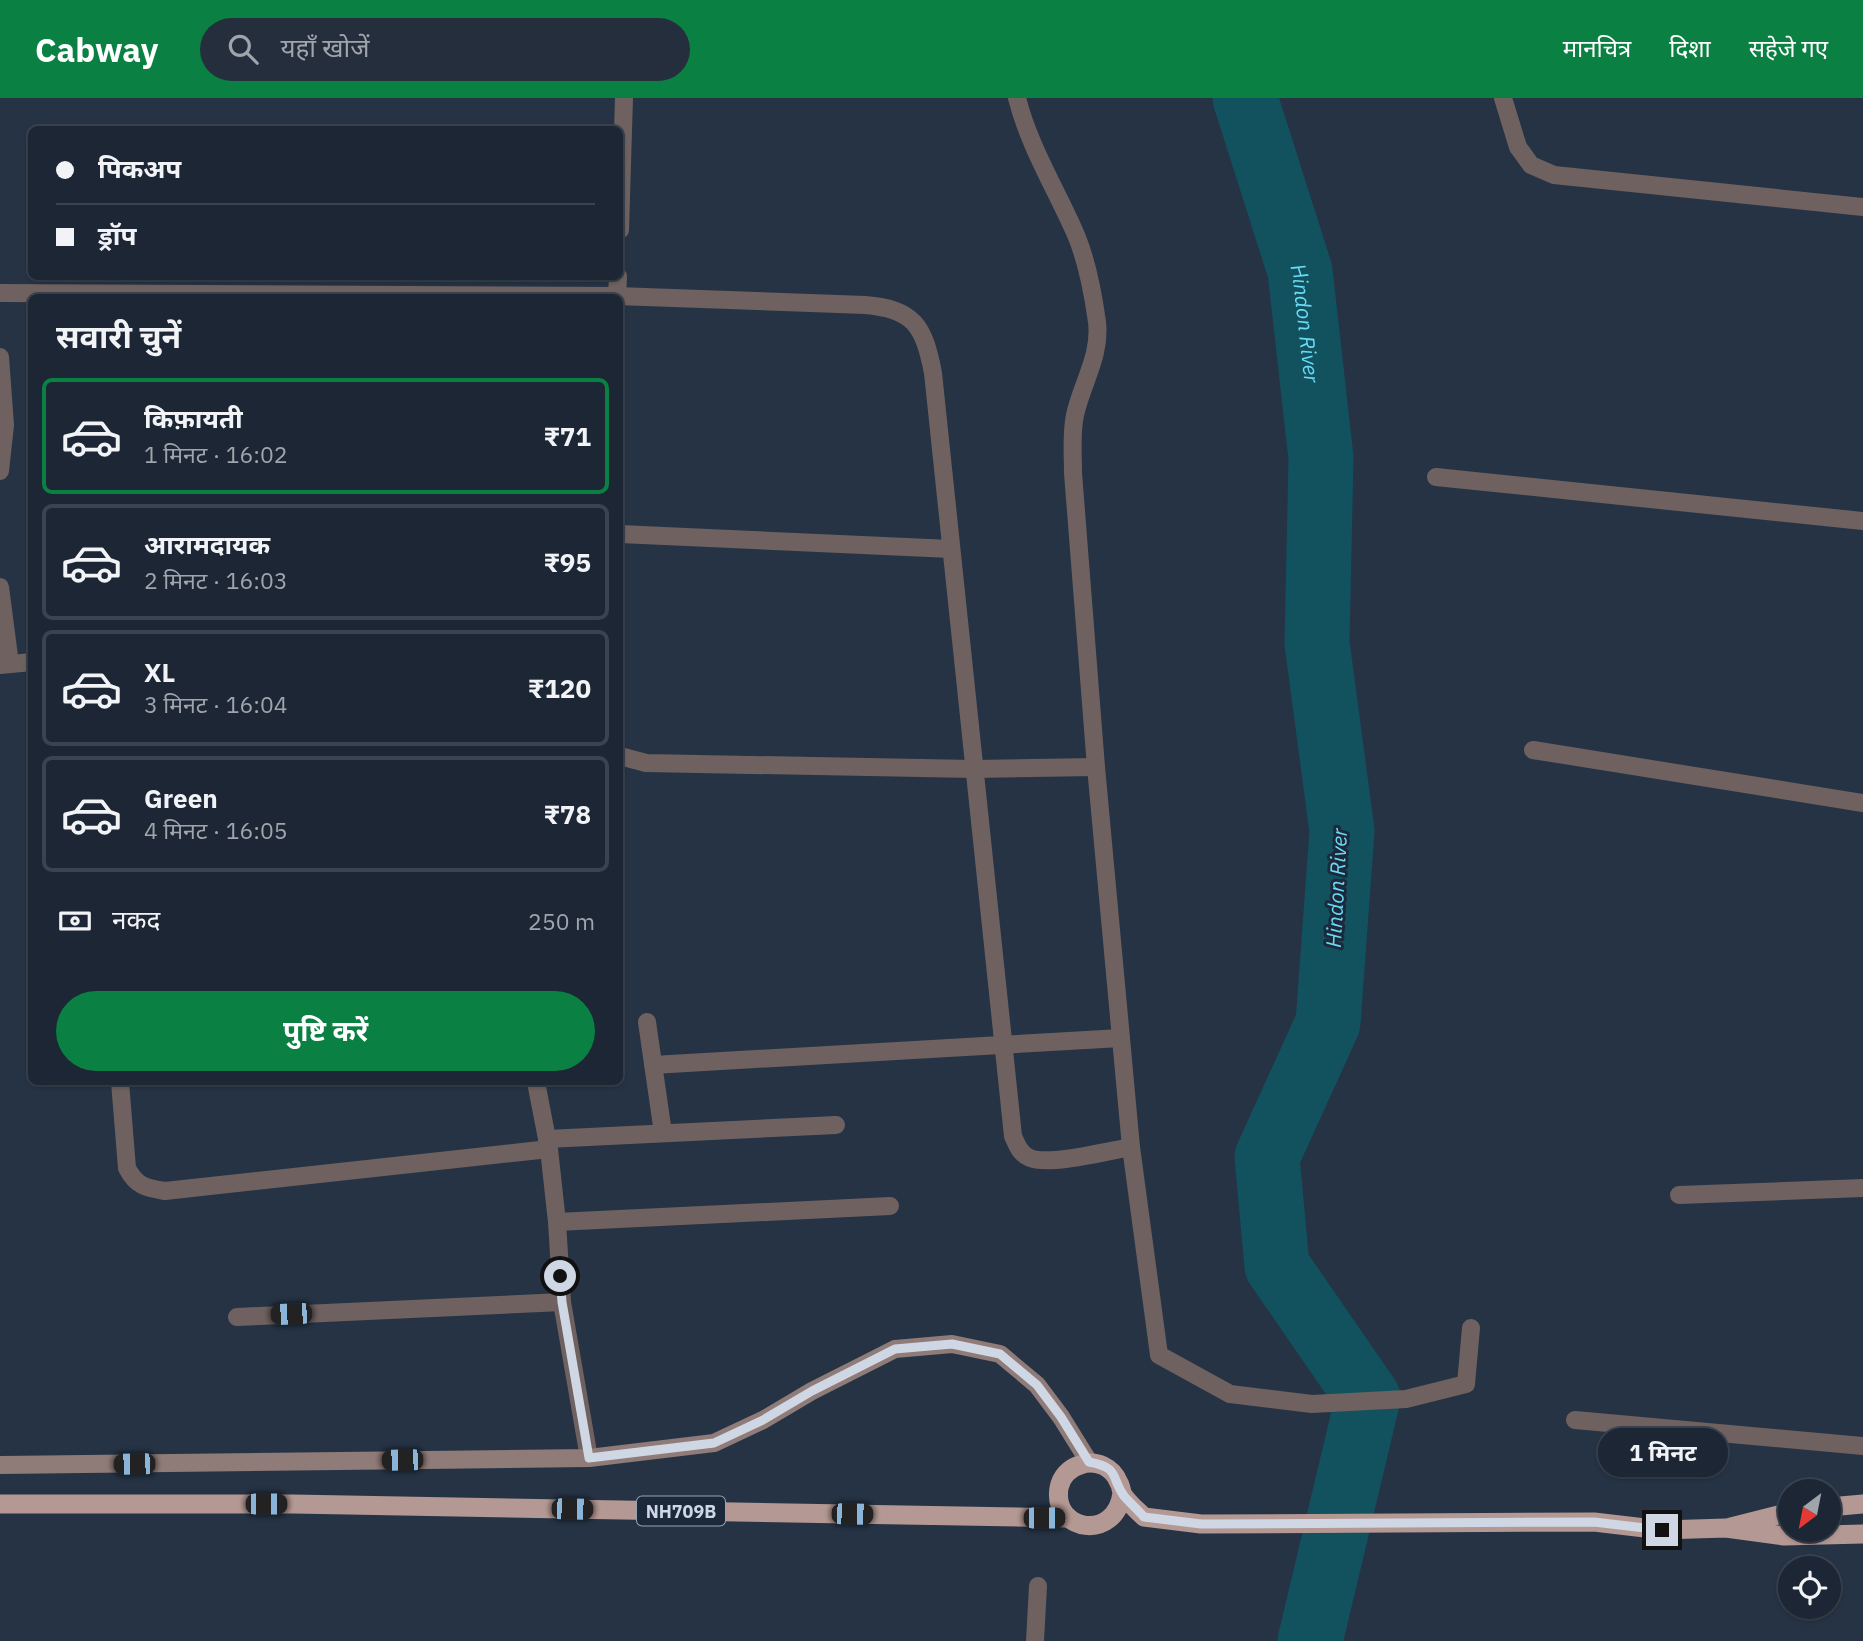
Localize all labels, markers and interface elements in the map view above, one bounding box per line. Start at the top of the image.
search box [200,18,690,81]
text: Cabway [35,28,158,71]
icon: search [224,30,262,68]
text: यहाँ खोजें [280,30,369,64]
text: मानचित्र [1563,32,1631,64]
text: दिशा [1669,32,1711,64]
text: सहेजे गए [1749,32,1828,64]
text: पिकअप [98,151,181,185]
text: ड्रॉप [98,218,136,252]
water label: Hindon River [1284,260,1327,385]
text: सवारी चुनें [56,315,181,357]
text: किफ़ायती [144,401,243,435]
icon: car [60,405,123,468]
text: ₹71 [543,419,591,453]
text: 1 मिनट · 16:02 [144,439,288,469]
text: आरामदायक [144,527,270,561]
icon: car [60,531,123,594]
text: ₹95 [543,545,591,579]
text: 2 मिनट · 16:03 [144,565,288,595]
text: XL [144,655,175,689]
icon: car [60,657,123,720]
text: ₹120 [528,671,591,705]
text: 3 मिनट · 16:04 [144,689,288,719]
text: Green [144,781,218,815]
icon: car [60,783,123,846]
text: ₹78 [543,797,591,831]
text: 4 मिनट · 16:05 [144,815,288,845]
water label: Hindon River [1319,826,1353,948]
icon: cash [56,902,94,940]
text: नकद [112,902,160,936]
text: 250 m [528,906,595,936]
button: पुष्टि करें [56,991,595,1071]
route start [544,1260,576,1292]
car [270,1303,313,1325]
callout: 1 मिनट [1597,1428,1727,1478]
text: 1 मिनट [1629,1437,1697,1467]
car [381,1449,424,1471]
car [113,1453,156,1475]
north arrow [1778,1479,1841,1542]
map controls [1778,1479,1841,1619]
car [246,1494,288,1515]
road number: NH709B [637,1496,725,1526]
car [551,1498,594,1520]
car [831,1503,874,1525]
car [1024,1508,1066,1529]
route end [1646,1514,1678,1546]
button: locate [1778,1556,1841,1619]

